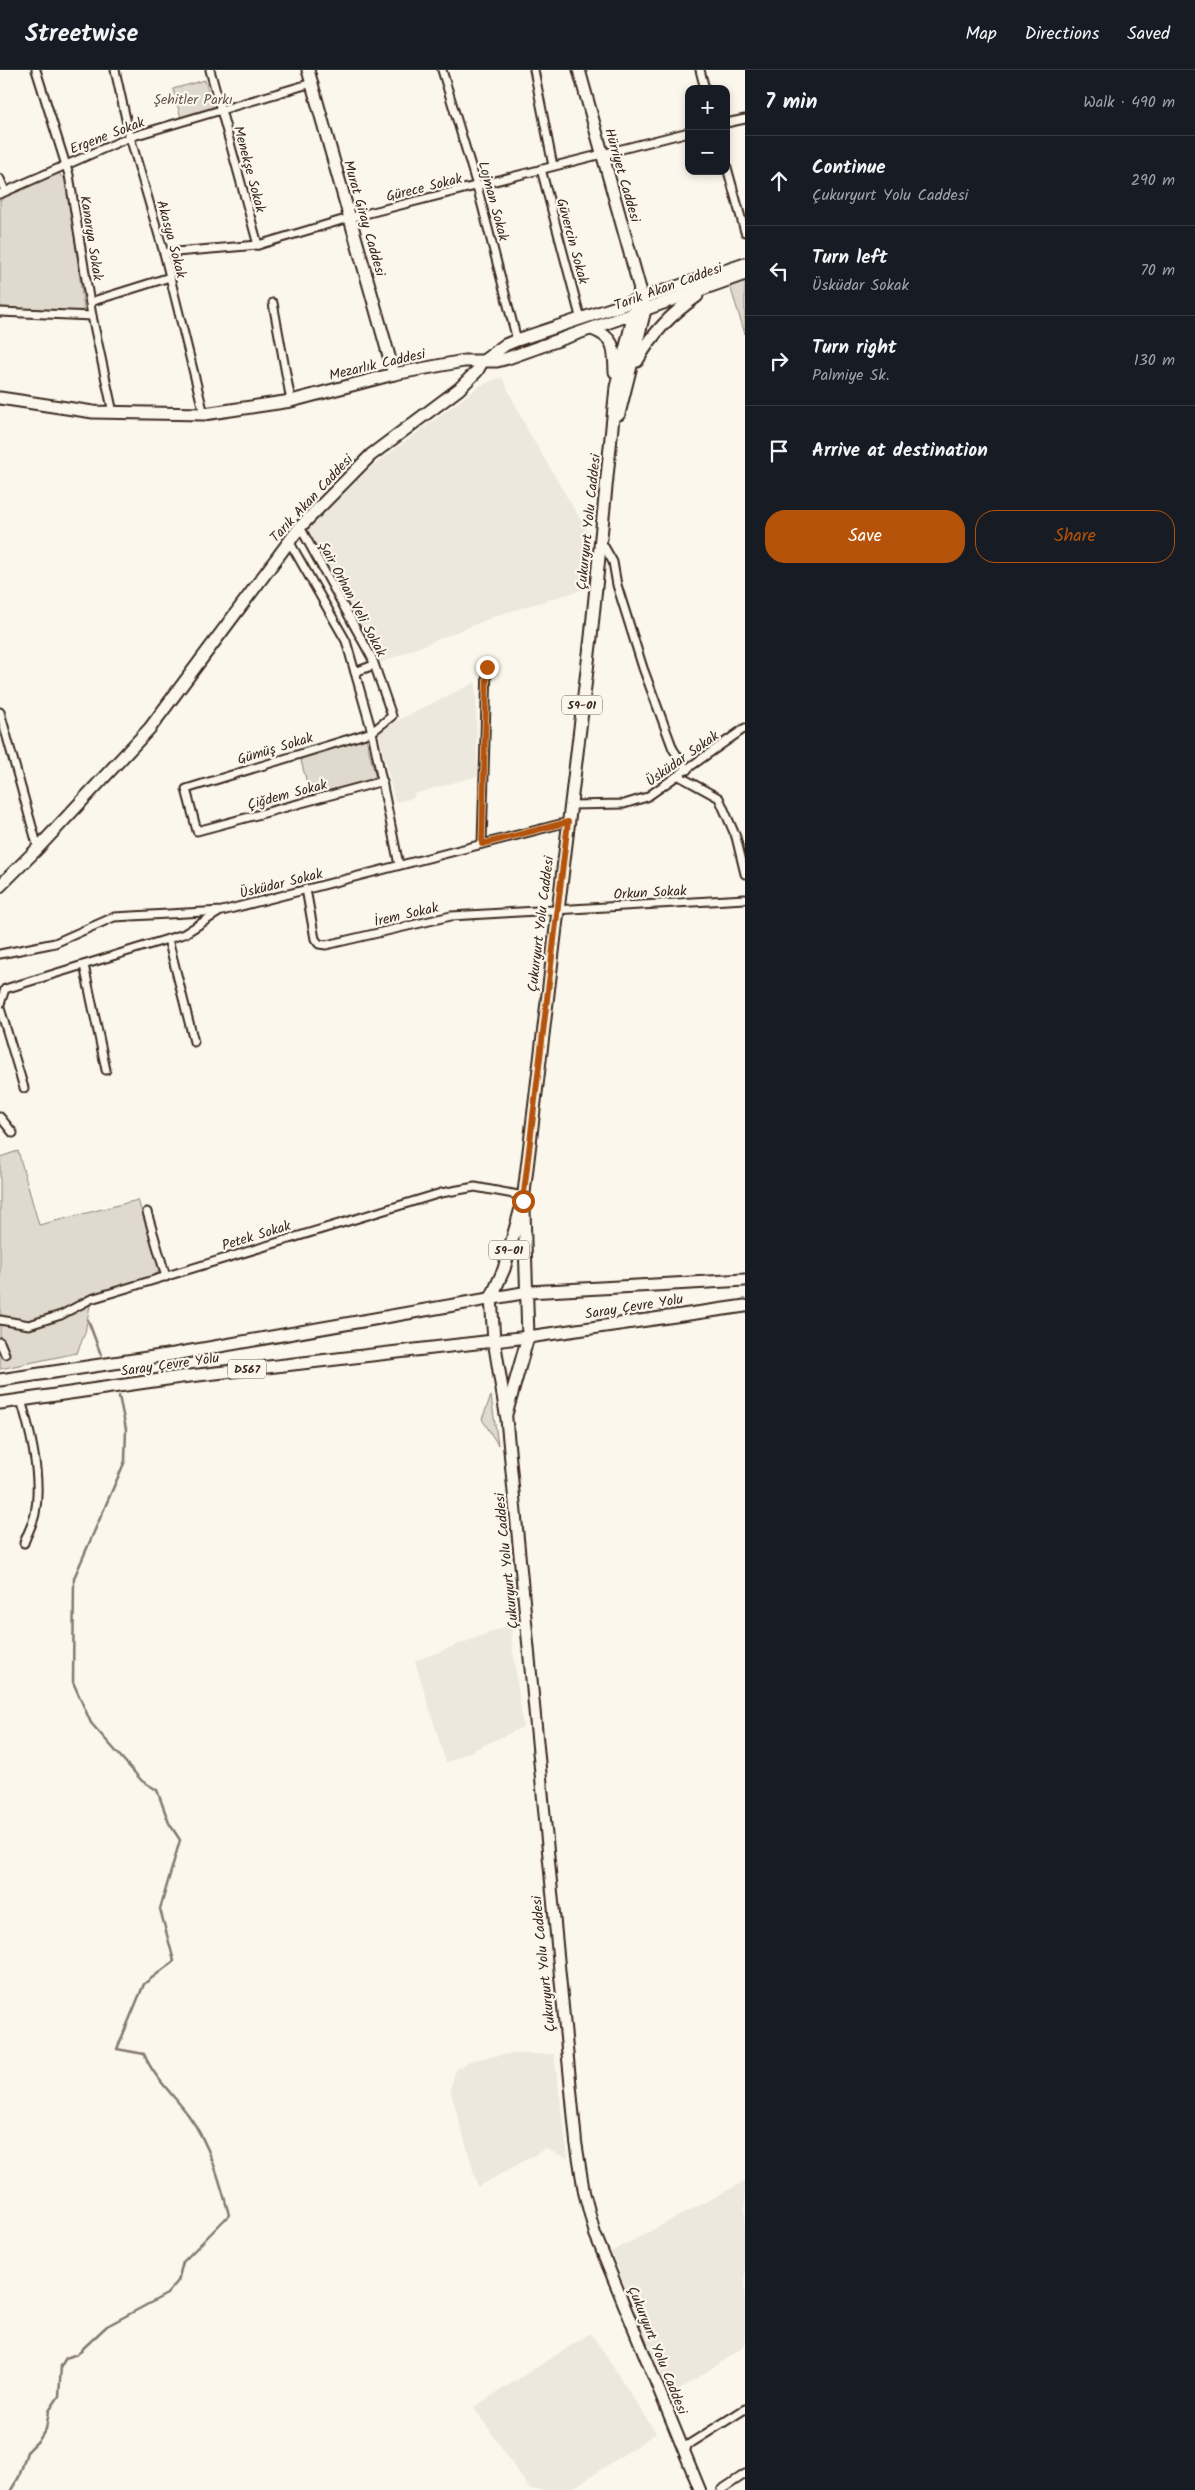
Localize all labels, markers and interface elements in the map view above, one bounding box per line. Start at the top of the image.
text: Streetwise [25,15,138,54]
text: Map [965,20,997,49]
text: Directions [1025,20,1099,49]
text: Saved [1127,20,1170,49]
map controls [685,85,730,175]
button: + [685,85,730,130]
text: 7 min [765,86,817,119]
park label: Şehitler Parkı [153,89,233,111]
text: Walk · 490 m [1083,90,1175,115]
street label: Ergene Sokak [67,111,148,160]
street label: Menekşe Sokak [227,123,271,216]
street label: Hürriyet Caddesi [598,126,646,226]
button: − [685,130,730,175]
text: Continue [812,153,885,183]
street label: Murat Giray Caddesi [337,158,391,280]
street label: Lojman Sokak [472,159,514,244]
icon: ahead [765,167,793,195]
street label: Gürece Sokak [384,168,465,208]
text: 290 m [1131,168,1175,193]
text: Çukuryurt Yolu Caddesi [812,183,968,208]
street label: Kanarya Sokak [73,194,109,283]
street label: Güvercin Sokak [550,196,594,287]
street label: Akasya Sokak [150,198,192,281]
text: Turn left [812,243,887,273]
street label: Tarık Akan Caddesi [611,257,726,317]
icon: left [765,257,793,285]
text: 70 m [1140,258,1175,283]
text: Üsküdar Sokak [812,273,909,298]
text: Turn right [812,333,897,363]
street label: Mezarlık Caddesi [327,343,428,387]
icon: right [765,347,793,375]
text: 130 m [1134,348,1175,373]
text: Palmiye Sk. [812,363,890,388]
text: Arrive at destination [812,436,988,466]
icon: arrive [765,437,793,465]
street label: Tarık Akan Caddesi [265,449,359,548]
street label: Çukuryurt Yolu Caddesi [571,452,607,591]
button: Save [765,510,965,563]
button: Share [975,510,1175,563]
street label: Şair Orhan Veli Sokak [312,538,392,661]
route end [476,656,499,679]
road number: 59-01 [562,696,602,714]
street label: Üsküdar Sokak [642,725,724,792]
street label: Gümüş Sokak [235,727,316,771]
street label: Çiğdem Sokak [245,774,330,816]
street label: Çukuryurt Yolu Caddesi [522,854,560,993]
street label: Üsküdar Sokak [237,863,325,905]
street label: Orkun Sokak [613,880,688,906]
street label: İrem Sokak [372,897,441,933]
route start [512,1190,535,1213]
street label: Petek Sokak [219,1215,294,1257]
road number: 59-01 [489,1240,529,1260]
street label: Saray Çevre Yolu [583,1288,685,1326]
street label: Saray Çevre Yolu [120,1347,221,1383]
road number: D567 [228,1360,266,1378]
street label: Çukuryurt Yolu Caddesi [489,1491,525,1630]
street label: Çukuryurt Yolu Caddesi [526,1894,562,2033]
street label: Çukuryurt Yolu Caddesi [621,2283,693,2419]

